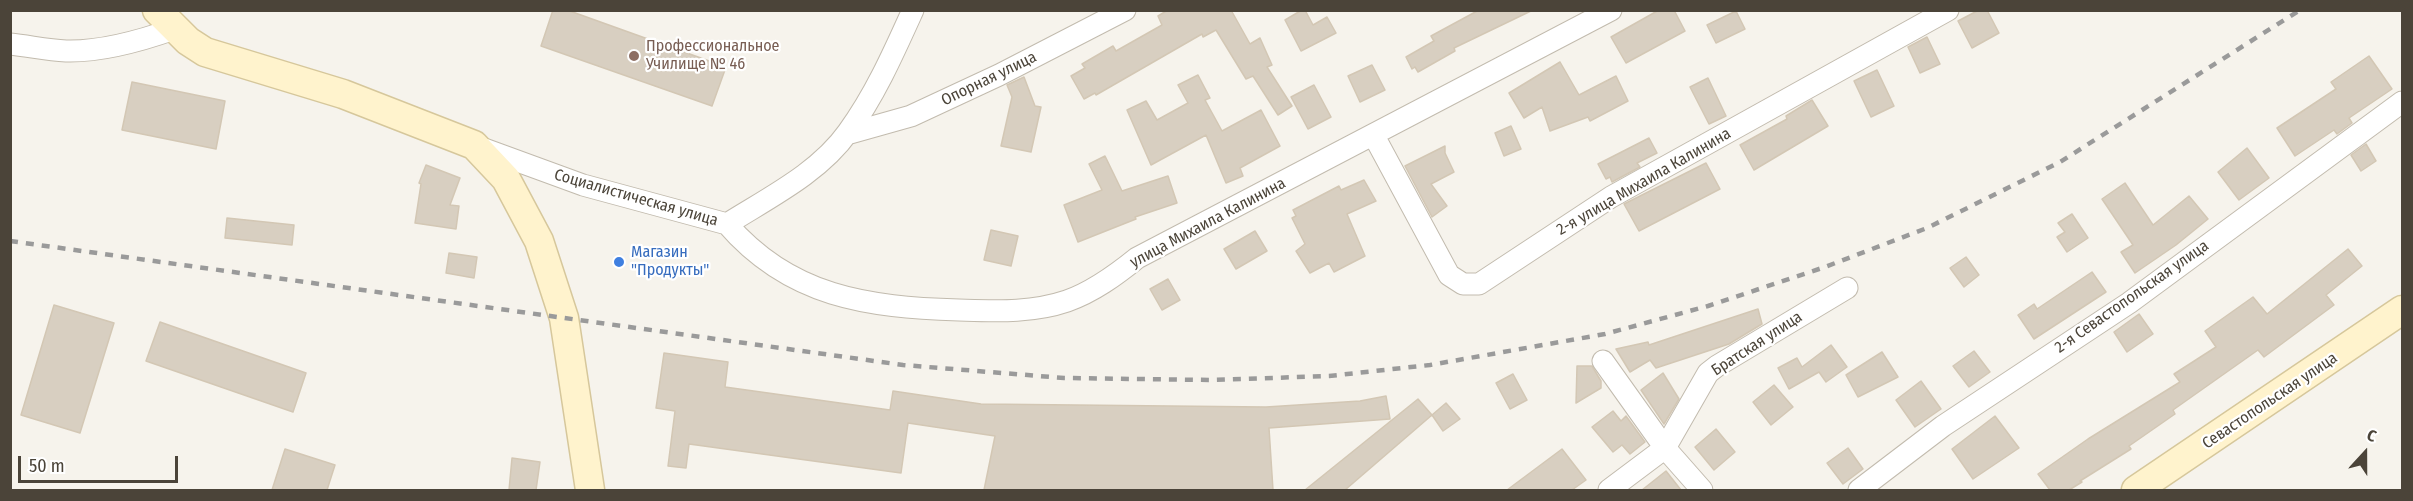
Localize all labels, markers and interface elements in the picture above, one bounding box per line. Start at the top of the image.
place label: Профессиональное Училище № 46 [646,37,779,75]
street label: Опорная улица [938,48,1040,110]
marker: Профессиональное Училище № 46 [627,49,641,63]
street label: 2-я улица Михаила Калинина [1554,124,1734,240]
street label: Социалистическая улица [552,165,720,231]
street label: улица Михаила Калинина [1127,174,1289,272]
street label: 2-я Севастопольская улица [2051,237,2213,357]
place label: Магазин "Продукты" [631,243,709,281]
marker: Магазин "Продукты" [612,255,626,269]
street label: Братская улица [1708,308,1806,380]
street label: Севастопольская улица [2199,349,2341,453]
north arrow [2335,423,2395,483]
text: С [2364,425,2379,446]
scale bar [21,444,182,482]
text: 50 m [29,455,65,477]

